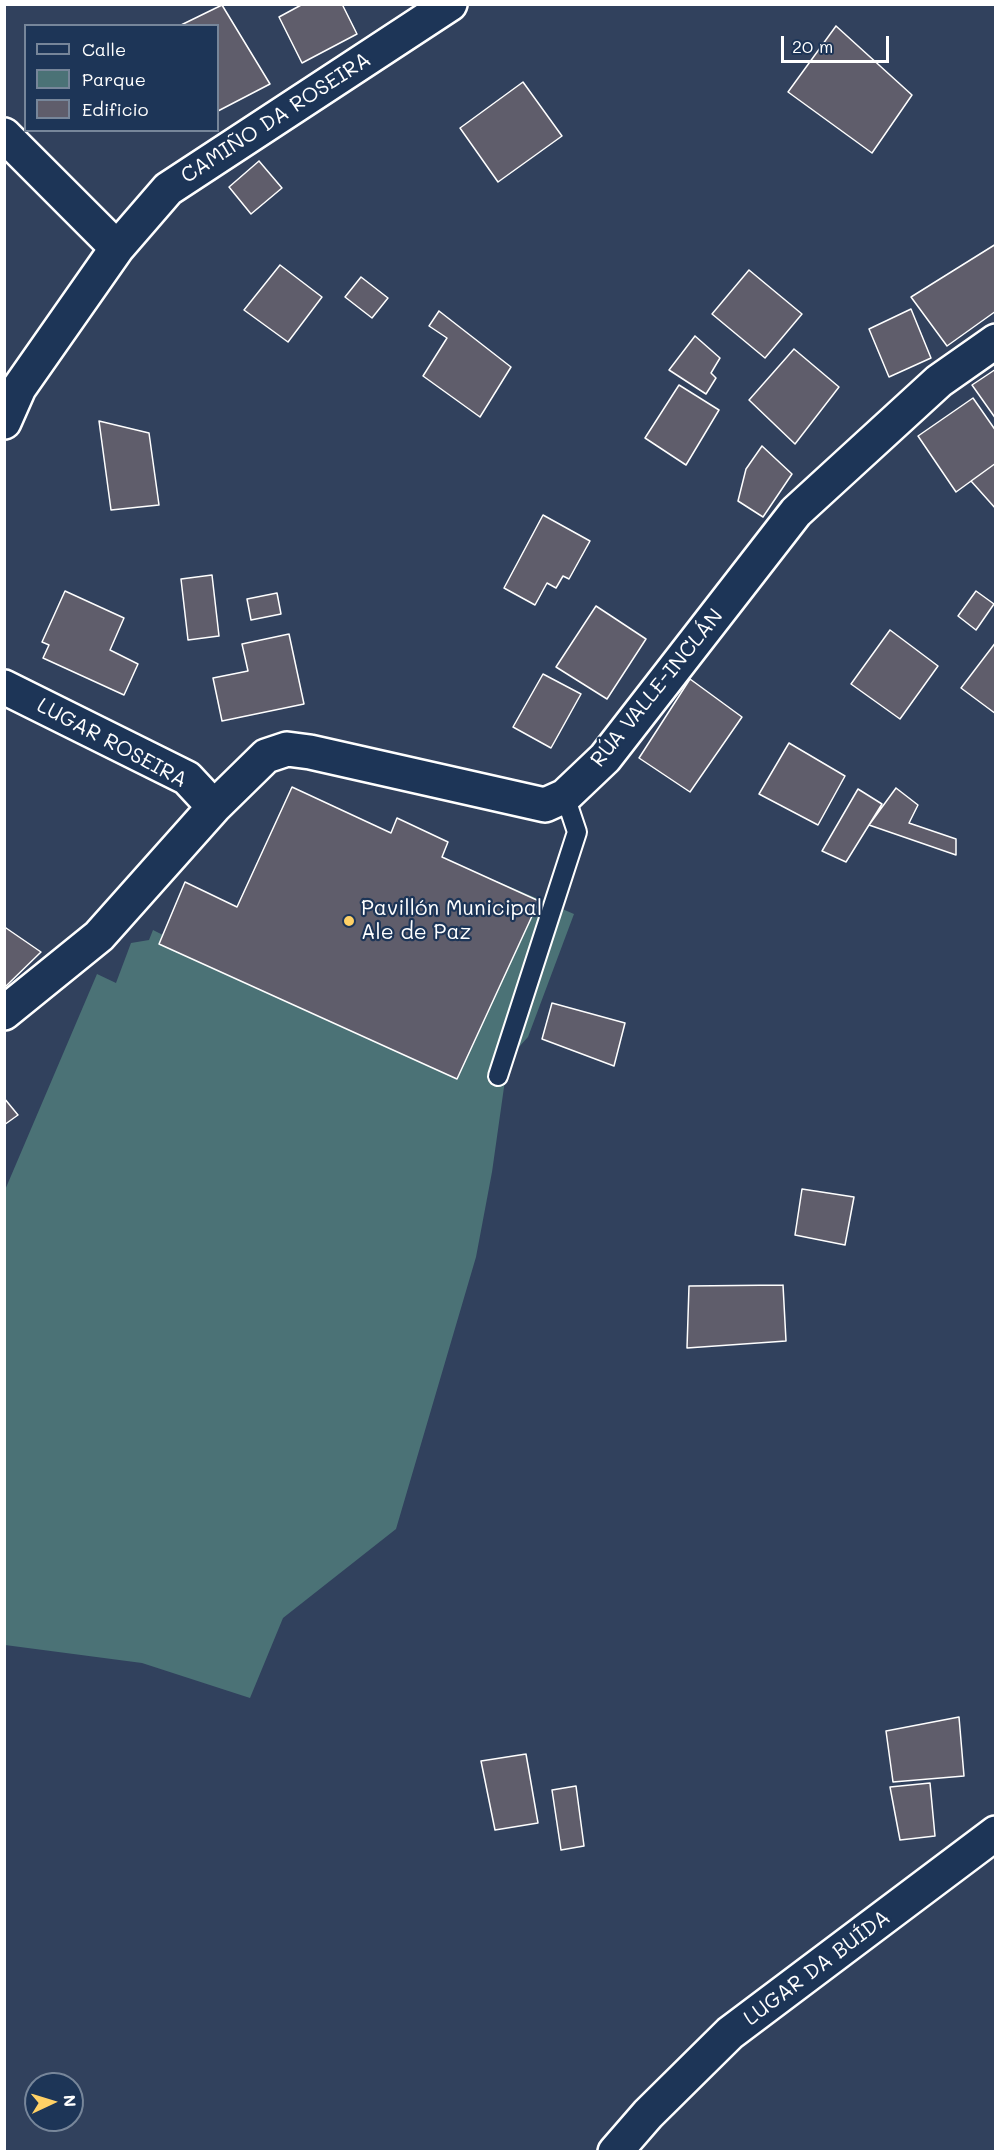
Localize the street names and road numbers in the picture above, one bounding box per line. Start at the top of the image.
street label: CAMIÑO DA ROSEIRA [176,47,376,189]
street label: RÚA VALLE-INCLÁN [586,604,728,772]
street label: LUGAR ROSEIRA [33,693,191,793]
street label: LUGAR DA BUÍDA [739,1905,895,2031]

